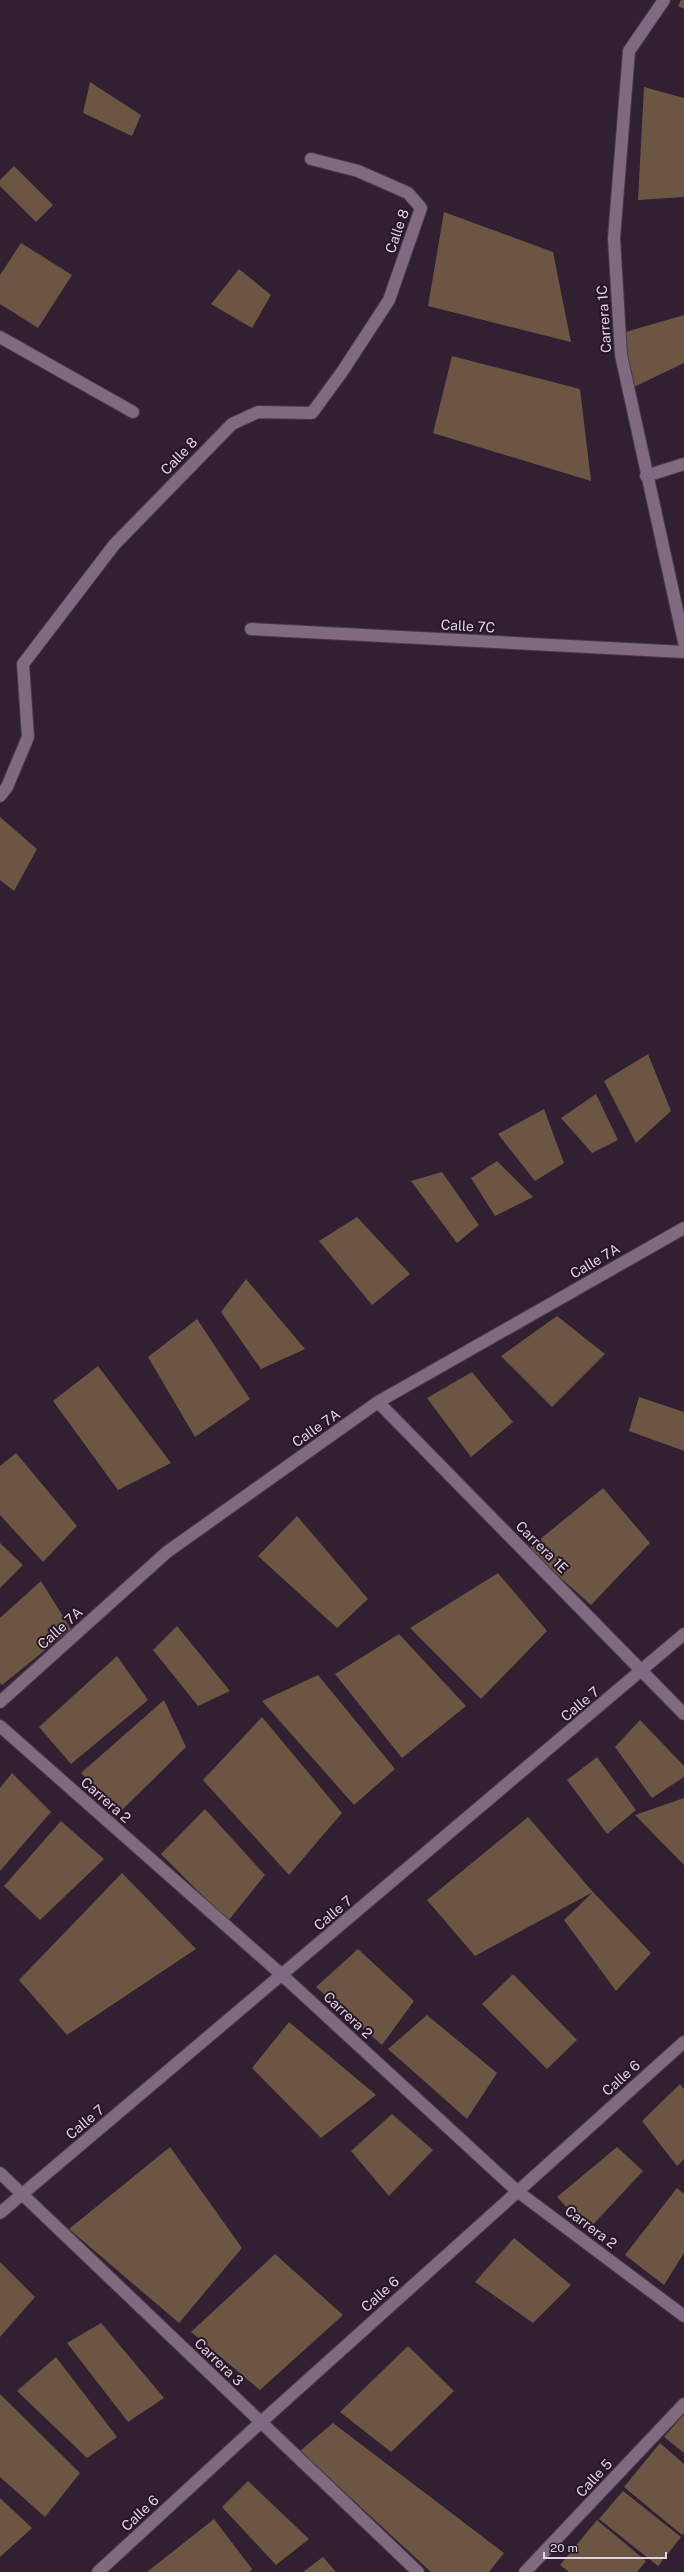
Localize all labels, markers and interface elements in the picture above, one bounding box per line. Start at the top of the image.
street label: Calle 8 [382,207,412,255]
street label: Carrera 1C [594,285,614,353]
street label: Calle 8 [157,434,201,478]
street label: Calle 7C [440,617,496,635]
street label: Calle 7A [567,1240,623,1282]
street label: Calle 7A [289,1406,343,1450]
street label: Carrera 1E [513,1518,571,1576]
street label: Calle 7A [34,1604,86,1652]
street label: Calle 7 [558,1683,602,1725]
street label: Carrera 2 [78,1774,134,1826]
street label: Calle 7 [311,1892,355,1934]
street label: Carrera 2 [320,1988,376,2042]
street label: Calle 6 [599,2057,643,2099]
street label: Calle 7 [63,2101,107,2143]
street label: Carrera 2 [562,2202,620,2252]
street label: Calle 6 [358,2273,402,2315]
street label: Carrera 3 [191,2335,247,2389]
street label: Calle 5 [573,2456,615,2500]
street label: Calle 6 [118,2492,162,2534]
scale bar [544,2534,666,2560]
text: 20 m [550,2541,578,2555]

